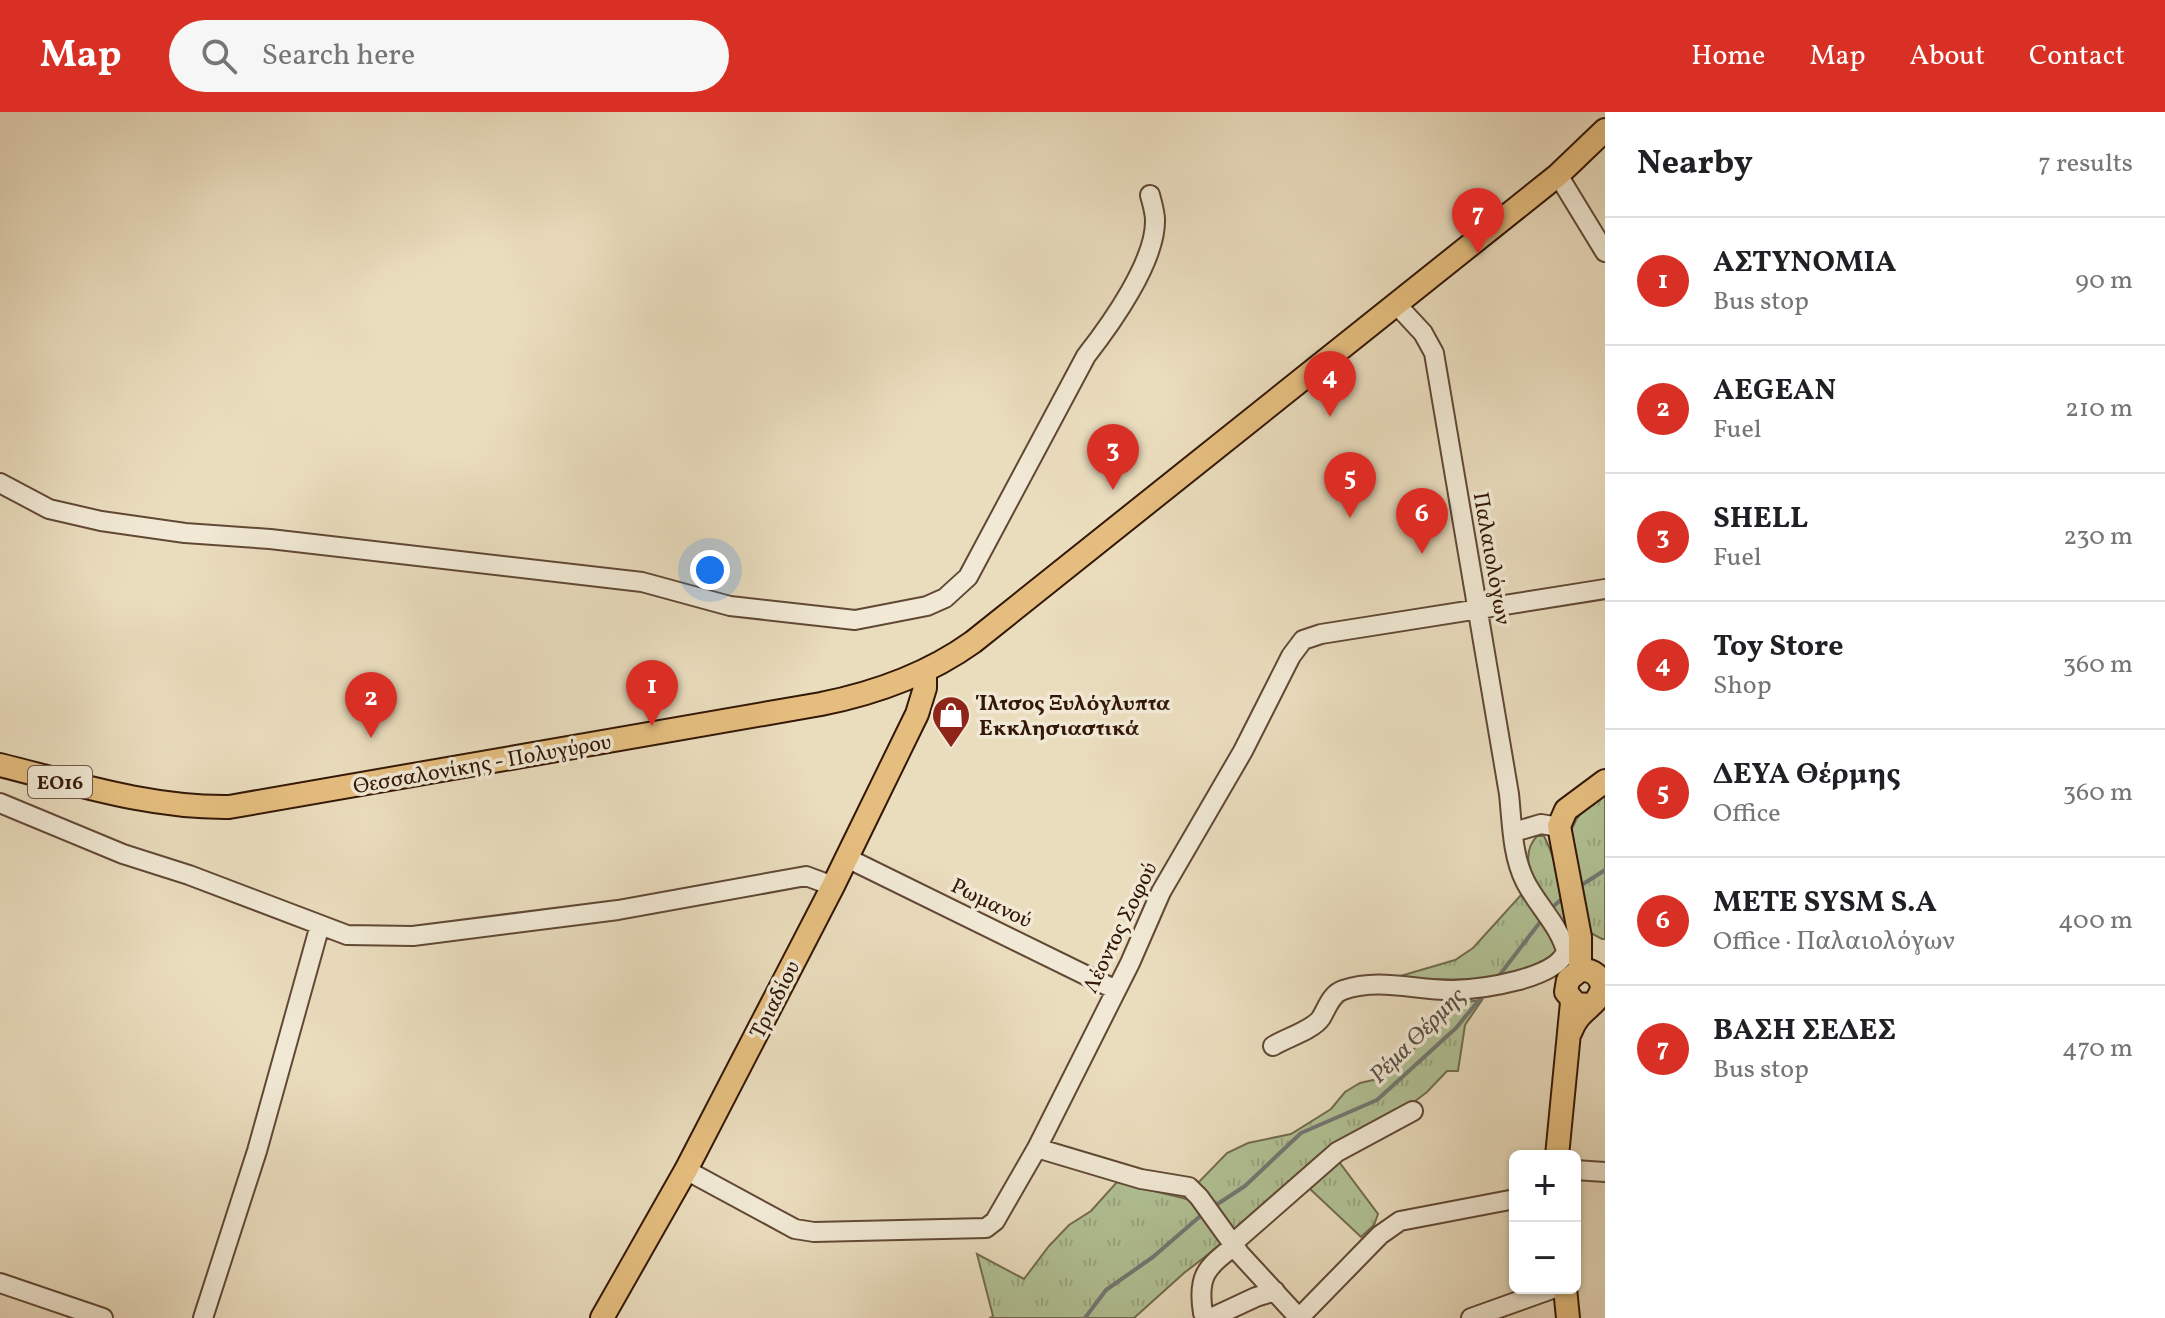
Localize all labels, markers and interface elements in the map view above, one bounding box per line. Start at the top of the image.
search box [169,20,729,92]
text: Map [40,30,121,83]
icon: search [197,34,241,78]
text: Search here [261,35,415,77]
text: Home [1691,37,1765,76]
text: Map [1809,37,1865,76]
text: About [1909,37,1985,76]
text: Contact [2029,37,2125,76]
text: Nearby [1637,141,1753,188]
text: 7 results [2038,146,2133,182]
pin: 7 [1452,188,1504,254]
text: ΑΣΤΥΝΟΜΙΑ [1713,242,1896,284]
text: 1 [1658,263,1668,299]
text: 90 m [2075,263,2133,299]
text: Bus stop [1713,284,1809,320]
pin: 4 [1304,351,1356,417]
text: AEGEAN [1713,370,1836,412]
text: 2 [1656,391,1670,427]
text: 210 m [2065,391,2133,427]
text: Fuel [1713,412,1762,448]
pin: 3 [1087,424,1139,490]
pin: 5 [1324,452,1376,518]
pin: 6 [1396,488,1448,554]
street label: Παλαιολόγων [1464,490,1518,628]
text: SHELL [1713,498,1808,540]
text: 3 [1656,519,1670,555]
text: 230 m [2063,519,2133,555]
text: Fuel [1713,540,1762,576]
your location [690,550,730,590]
text: Toy Store [1713,626,1844,668]
text: 4 [1655,647,1671,683]
text: 360 m [2063,647,2133,683]
pin: 1 [626,660,678,726]
text: Shop [1713,668,1772,704]
pin: 2 [345,672,397,738]
place label: Ίλτσος Ξυλόγλυπτα Εκκλησιαστικά [975,689,1170,745]
shop icon: Ίλτσος Ξυλόγλυπτα Εκκλησιαστικά [930,694,972,749]
street label: Θεσσαλονίκης - Πολυγύρου [351,727,614,803]
text: ΔΕΥΑ Θέρμης [1713,754,1900,796]
road number: ΕΟ16 [28,766,92,798]
text: 5 [1657,775,1669,811]
text: 360 m [2063,775,2133,811]
text: Office [1713,796,1781,832]
street label: Λέοντος Σοφού [1076,857,1166,999]
street label: Ρωμανού [945,871,1037,937]
text: METE SYSM S.A [1713,882,1937,924]
text: 6 [1656,903,1670,939]
text: 400 m [2058,903,2133,939]
text: Office · Παλαιολόγων [1713,924,1955,960]
street label: Τριαδίου [743,956,809,1044]
water label: Ρέμα Θέρμης [1363,980,1474,1092]
text: ΒΑΣΗ ΣΕΔΕΣ [1713,1010,1896,1052]
text: 7 [1657,1031,1669,1067]
text: 470 m [2062,1031,2133,1067]
text: Bus stop [1713,1052,1809,1088]
map controls [1509,1150,1581,1294]
button: + [1509,1150,1581,1222]
button: − [1509,1222,1581,1294]

